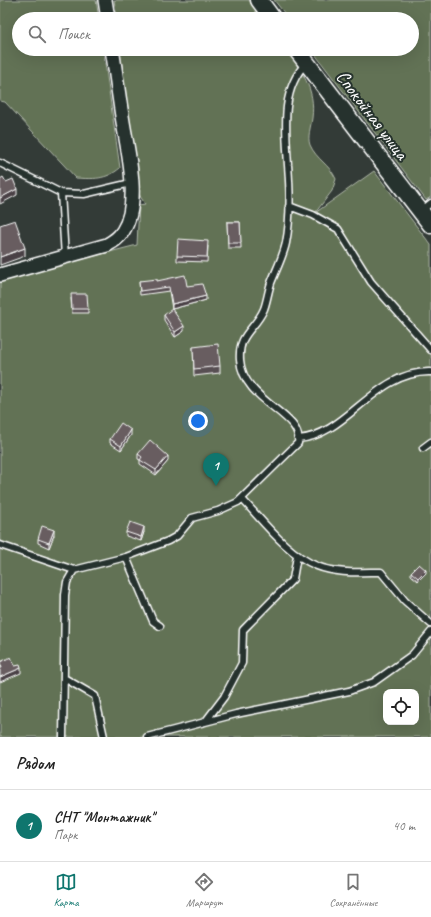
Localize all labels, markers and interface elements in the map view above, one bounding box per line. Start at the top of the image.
search box [12,12,419,56]
icon: search [26,23,48,45]
text: Поиск [58,25,90,44]
street label: Спокойная улица [331,66,414,166]
your location [188,411,208,431]
pin: 1 [203,453,229,486]
map controls [383,689,419,725]
button: locate [383,689,419,725]
text: Рядом [16,753,54,774]
text: СНТ "Монтажник" [54,808,154,827]
text: 1 [26,818,32,834]
text: 40 m [393,818,415,834]
text: Парк [54,827,77,843]
tab: Карта [54,871,79,909]
tab: Маршрут [186,871,222,909]
tab: Сохранённые [330,871,377,909]

